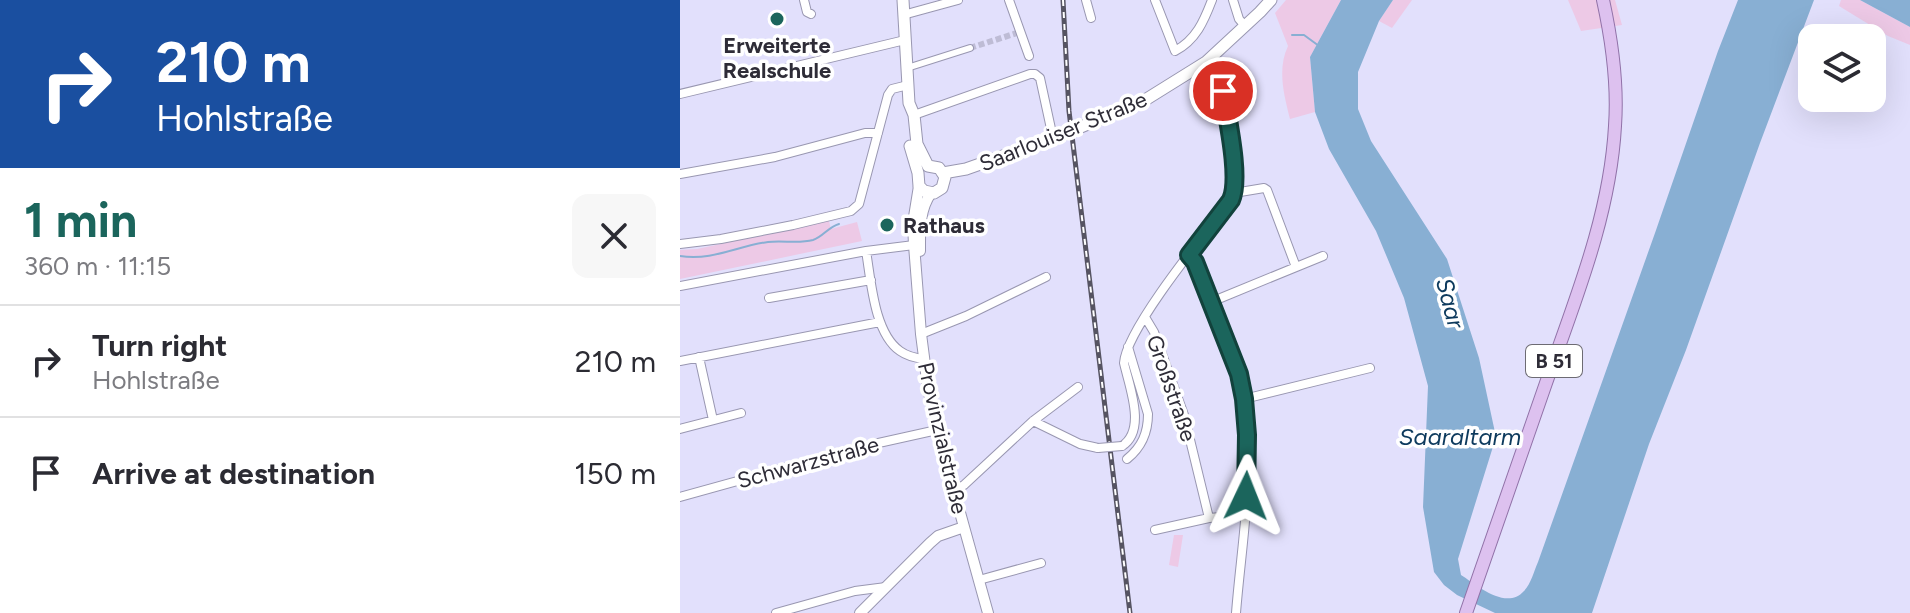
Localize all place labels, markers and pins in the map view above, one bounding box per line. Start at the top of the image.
marker: Erweiterte Realschule [768,10,786,28]
place label: Erweiterte Realschule [723,32,831,84]
pin [1189,57,1257,125]
place label: Rathaus [903,212,985,239]
marker: Rathaus [878,216,896,234]

